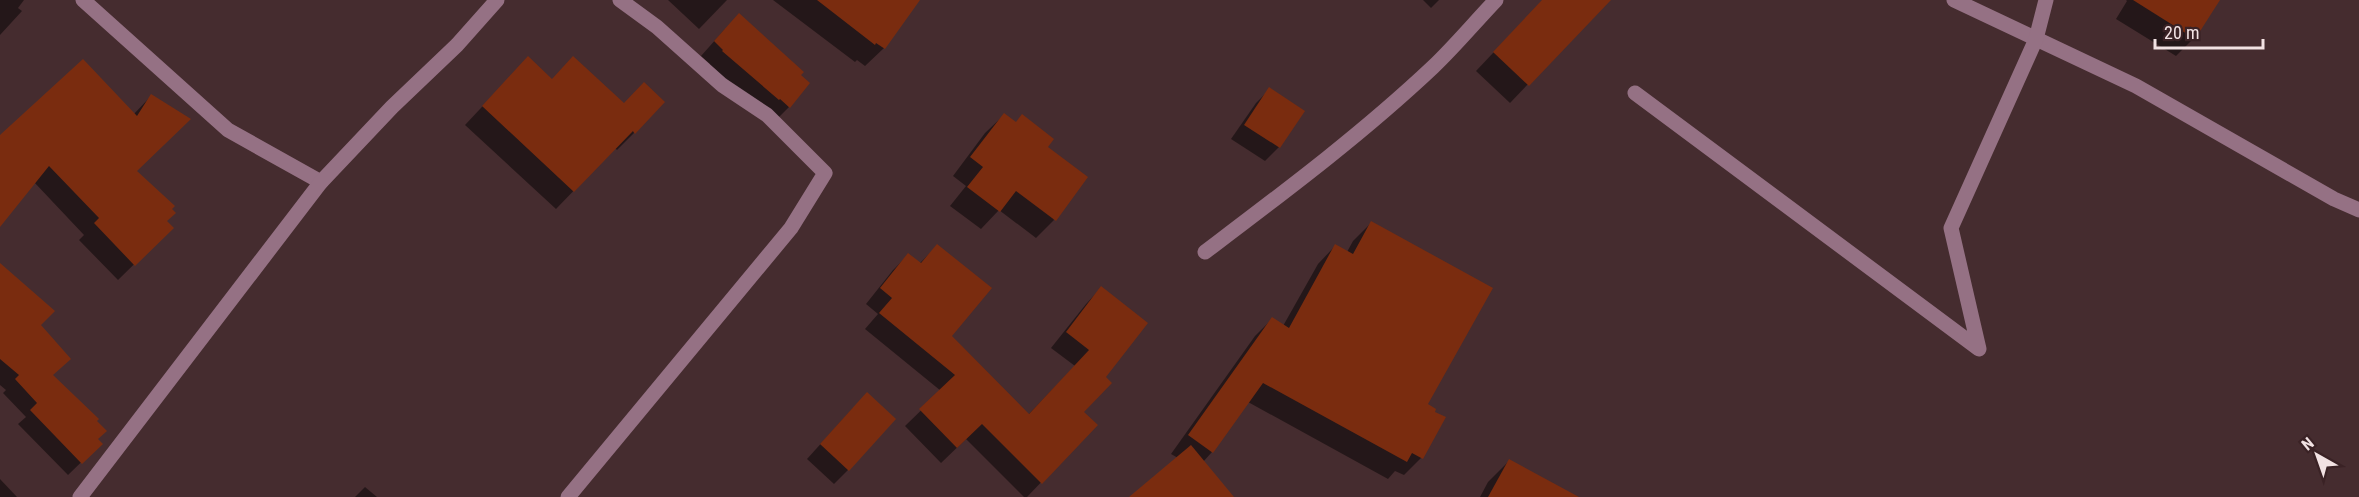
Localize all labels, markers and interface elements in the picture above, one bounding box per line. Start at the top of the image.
scale bar [2155,12,2263,50]
text: 20 m [2164,22,2199,43]
north arrow [2287,425,2347,485]
text: N [2298,433,2318,454]

